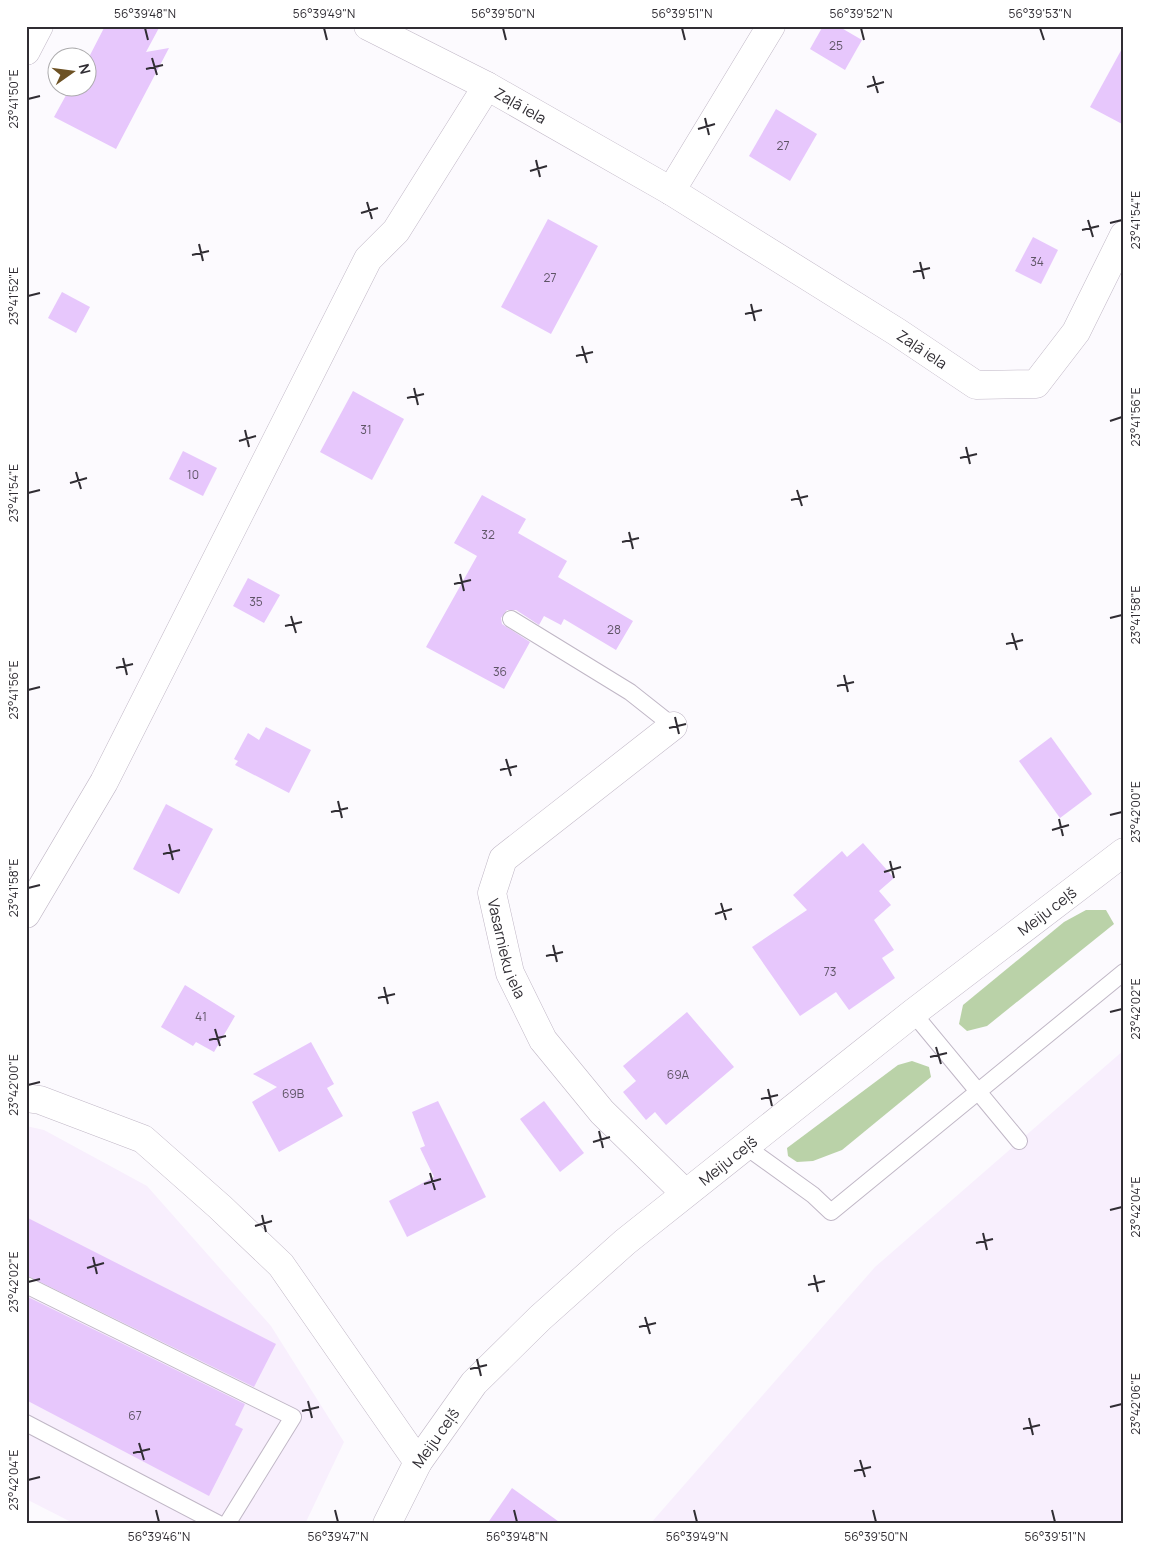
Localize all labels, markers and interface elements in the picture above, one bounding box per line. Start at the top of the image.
text: 56°39'48"N [114,5,176,22]
text: 56°39'49"N [293,5,355,22]
text: 56°39'50"N [471,5,535,22]
text: 56°39'51"N [652,5,712,22]
text: 56°39'52"N [830,5,892,22]
text: 56°39'53"N [1009,5,1071,22]
house number: 25 [829,37,843,54]
north arrow [48,48,98,98]
text: N [75,62,96,76]
text: 23°41'50"E [5,69,22,129]
street label: Zaļā iela [491,82,550,128]
house number: 27 [777,137,789,154]
text: 23°41'54"E [1127,191,1144,249]
house number: 34 [1030,253,1044,270]
text: 23°41'52"E [5,267,22,325]
house number: 27 [544,269,556,286]
street label: Zaļā iela [893,325,952,373]
text: 23°41'56"E [1127,387,1144,447]
house number: 31 [360,421,372,438]
text: 23°41'54"E [5,464,22,522]
house number: 10 [187,466,199,483]
house number: 32 [481,526,495,543]
text: 23°41'58"E [1127,586,1144,644]
house number: 35 [249,593,263,610]
house number: 28 [607,621,621,638]
text: 23°41'56"E [5,660,22,720]
house number: 36 [493,663,507,680]
text: 23°42'00"E [1127,781,1144,843]
text: 23°41'58"E [5,859,22,917]
street label: Meiju ceļš [1013,882,1081,940]
street label: Vasarnieku iela [483,896,531,1002]
house number: 73 [824,963,836,980]
text: 23°42'02"E [1127,978,1144,1040]
house number: 41 [195,1008,207,1025]
text: 23°42'00"E [5,1054,22,1116]
house number: 69A [667,1066,690,1083]
house number: 69B [282,1085,304,1102]
street label: Meiju ceļš [694,1131,761,1190]
text: 23°42'04"E [1127,1176,1144,1237]
text: 23°42'02"E [5,1251,22,1313]
text: 23°42'06"E [1127,1373,1144,1435]
street label: Meiju ceļš [407,1404,464,1472]
house number: 67 [128,1407,142,1424]
text: 23°42'04"E [5,1449,22,1510]
text: 56°39'46"N [128,1528,190,1545]
text: 56°39'47"N [308,1528,369,1545]
text: 56°39'48"N [486,1528,548,1545]
text: 56°39'49"N [666,1528,728,1545]
text: 56°39'50"N [844,1528,908,1545]
text: 56°39'51"N [1025,1528,1085,1545]

